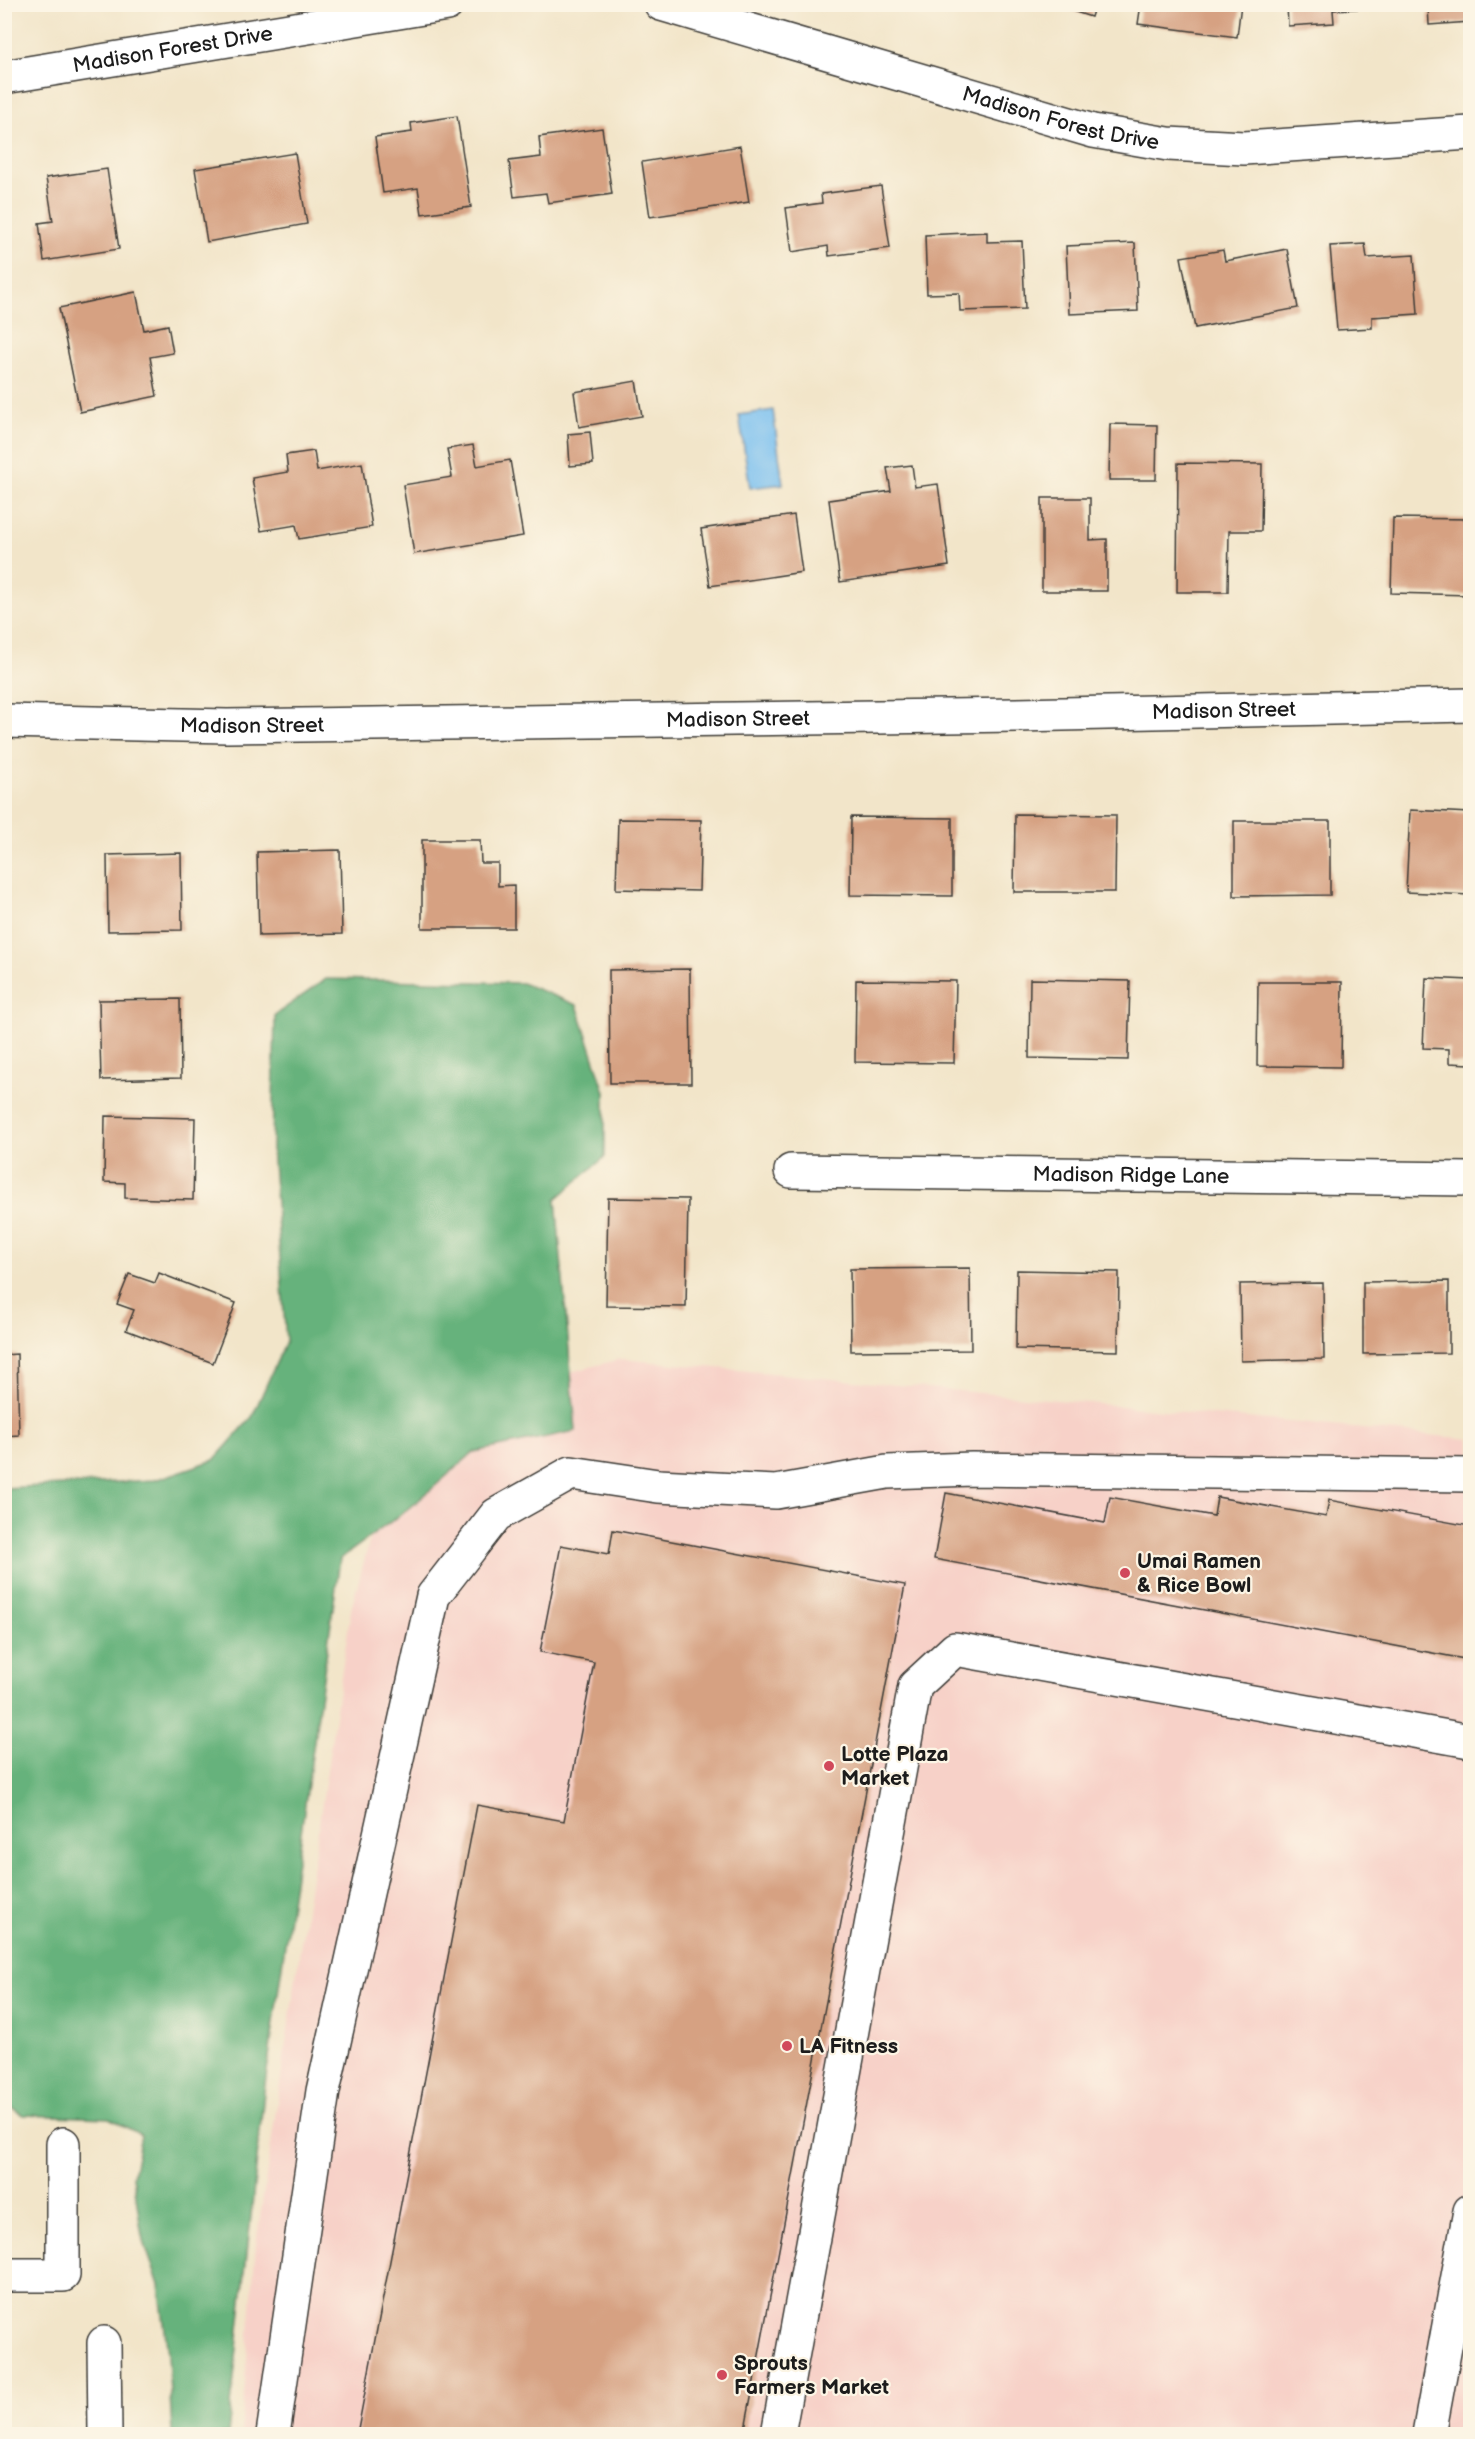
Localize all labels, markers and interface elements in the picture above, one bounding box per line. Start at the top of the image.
street label: Madison Forest Drive [71,20,275,78]
street label: Madison Forest Drive [960,81,1161,155]
street label: Madison Street [1151,696,1297,725]
street label: Madison Street [666,705,811,732]
street label: Madison Street [180,712,325,739]
street label: Madison Ridge Lane [1032,1161,1229,1189]
place label: Umai Ramen & Rice Bowl [1137,1549,1261,1598]
marker: Umai Ramen & Rice Bowl [1118,1566,1132,1580]
place label: Lotte Plaza Market [841,1742,949,1791]
marker: Lotte Plaza Market [822,1759,836,1773]
place label: LA Fitness [799,2034,898,2059]
marker: LA Fitness [780,2039,794,2053]
place label: Sprouts Farmers Market [734,2351,889,2400]
marker: Sprouts Farmers Market [715,2368,729,2382]

